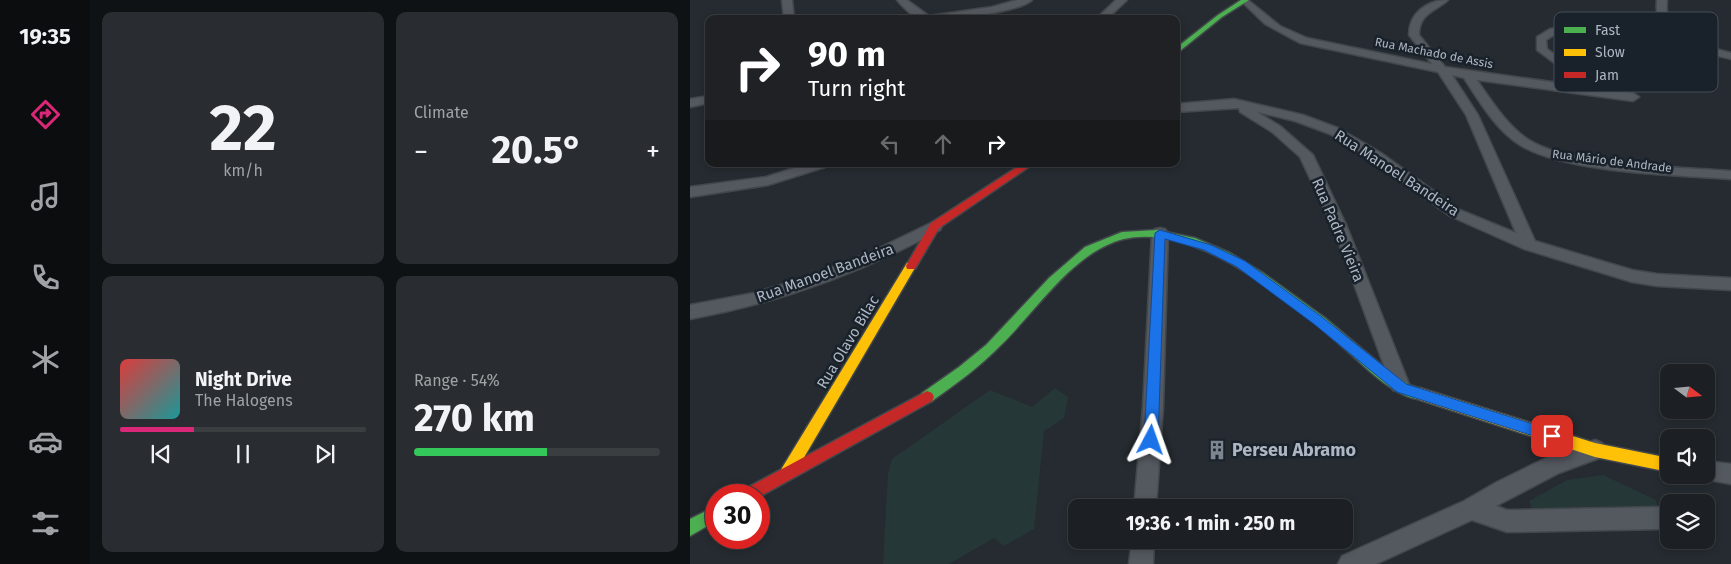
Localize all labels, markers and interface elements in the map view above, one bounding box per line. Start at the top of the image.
legend [1554,12,1718,92]
text: Fast [1595,22,1621,39]
text: 19:35 [19,23,71,50]
text: 90 m [808,33,886,75]
icon: right [725,35,790,100]
street label: Rua Machado de Assis [1374,35,1495,71]
text: Slow [1595,44,1625,61]
text: Jam [1595,67,1619,84]
text: Turn right [808,75,905,102]
text: 22 [209,89,277,167]
icon: directions [28,97,63,132]
text: Climate [414,103,469,122]
street label: Rua Manoel Bandeira [1331,126,1463,220]
text: 20.5° [491,127,583,173]
icon: left [876,130,904,158]
icon: ahead [929,130,957,158]
icon: right [982,130,1010,158]
text: − [414,135,428,168]
text: + [646,135,660,168]
street label: Rua Mário de Andrade [1551,147,1673,175]
text: km/h [223,161,263,180]
street label: Rua Padre Vieira [1308,175,1368,285]
icon: music [28,179,63,214]
street label: Rua Manoel Bandeira [754,240,896,306]
icon: phone [28,260,63,295]
street label: Rua Olavo Bilac [813,292,883,392]
icon: climate [28,342,63,377]
north arrow [1660,364,1715,419]
map controls [1660,364,1715,549]
text: Night Drive [195,368,292,391]
text: Range · 54% [414,371,500,390]
text: The Halogens [195,391,293,410]
text: 270 km [414,395,535,441]
position arrow [1124,413,1176,465]
pin [1531,415,1573,457]
icon: arrive [1538,422,1566,450]
icon: car [28,424,63,459]
button: sound [1660,429,1715,484]
building icon: Perseu Abramo [1206,439,1228,461]
place label: Perseu Abramo [1232,439,1356,461]
icon: previous [147,440,175,468]
icon: pause [229,440,257,468]
icon: next [311,440,339,468]
speed limit sign: 30 [705,484,770,549]
button: layers [1660,494,1715,549]
icon: filters [28,506,63,541]
text: 19:36 · 1 min · 250 m [1126,512,1295,535]

